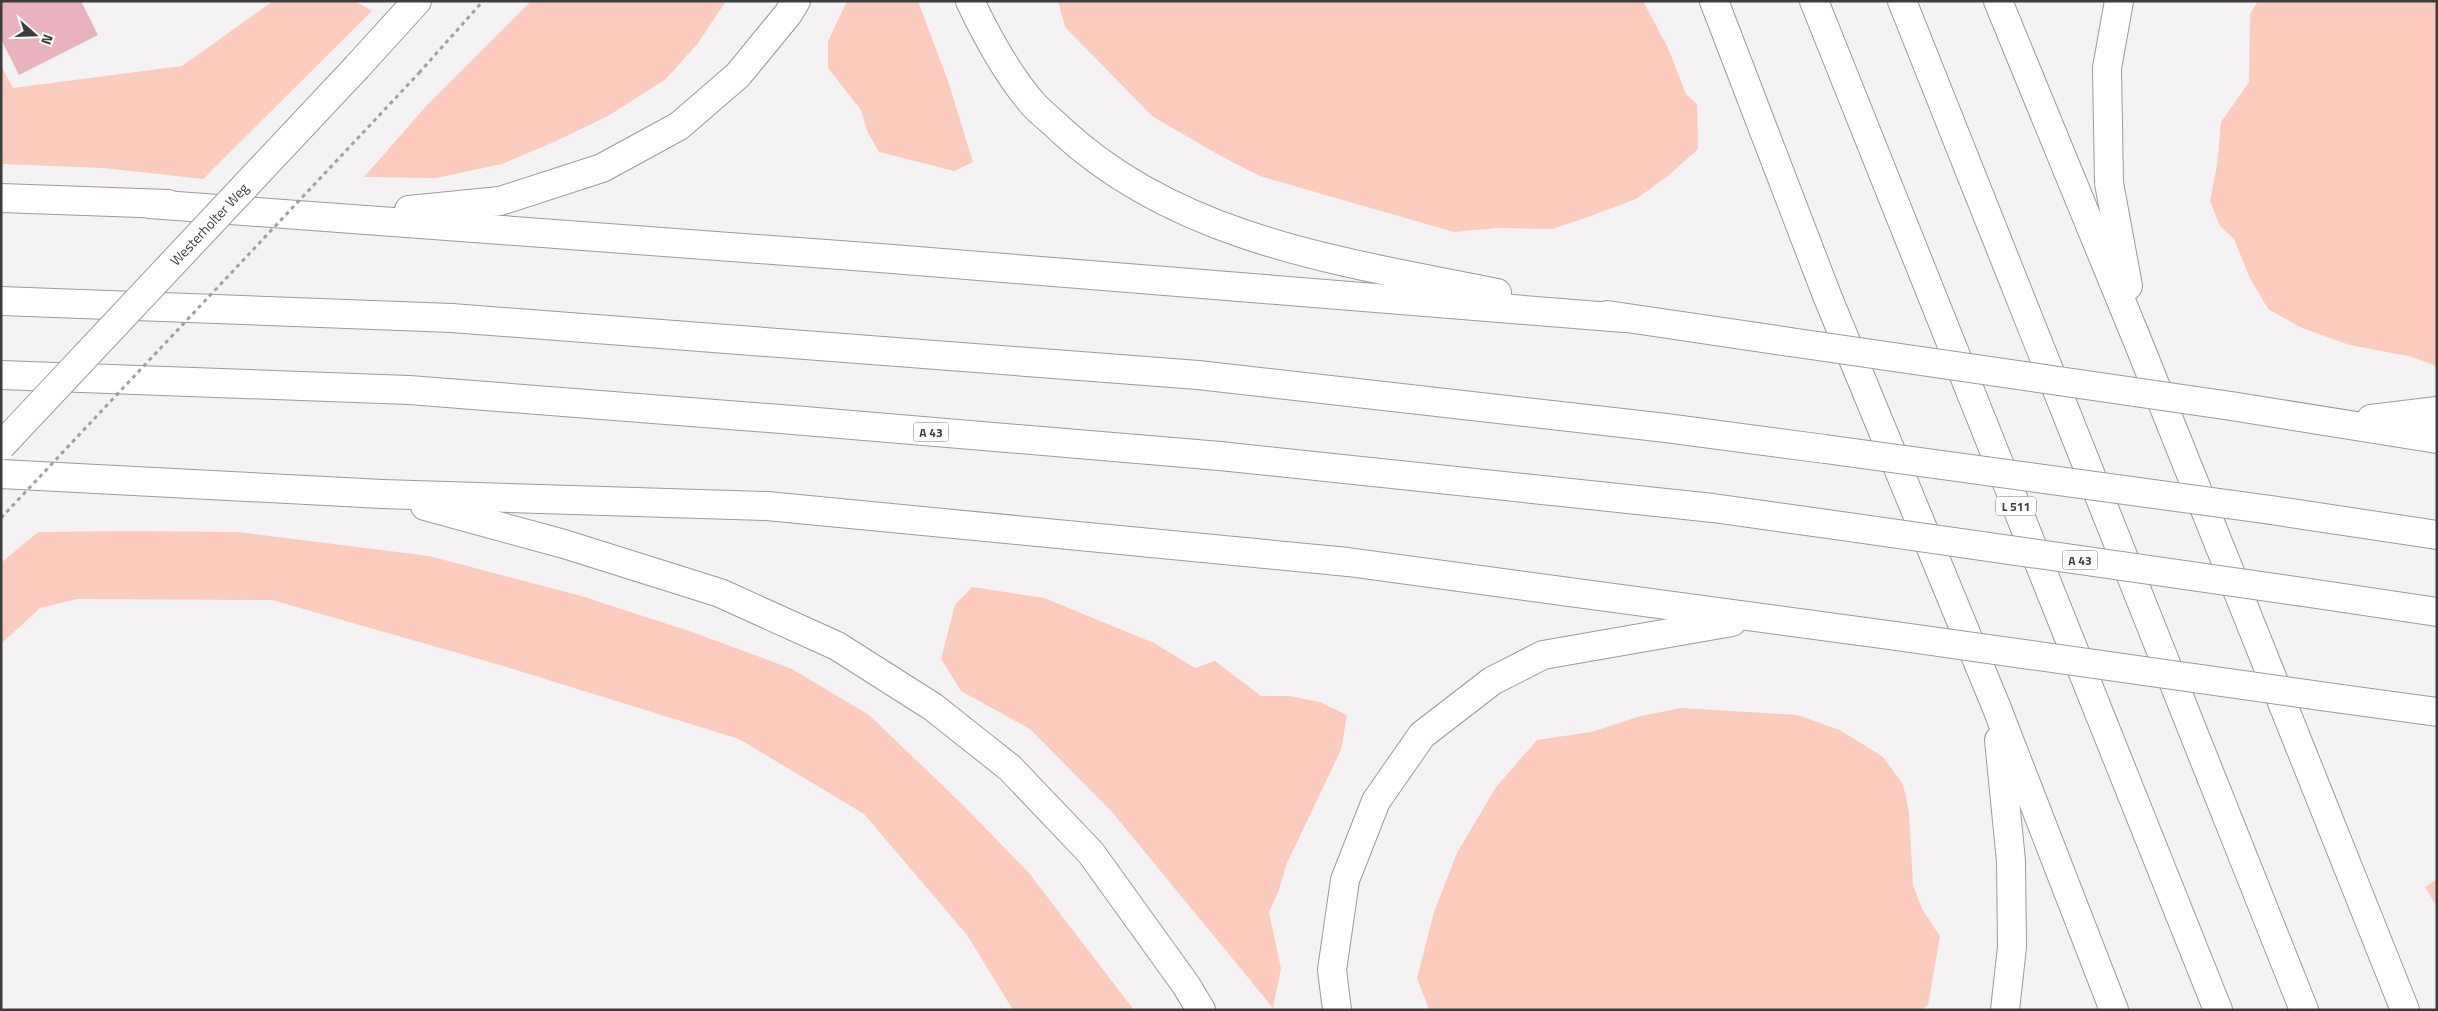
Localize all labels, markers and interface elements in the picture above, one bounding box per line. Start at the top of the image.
north arrow [10,10,60,60]
text: N [36,31,59,48]
street label: Westerholter Weg [165,178,253,270]
road number: A 43 [914,422,948,442]
road number: L 511 [1996,496,2036,516]
road number: A 43 [2062,550,2098,570]

